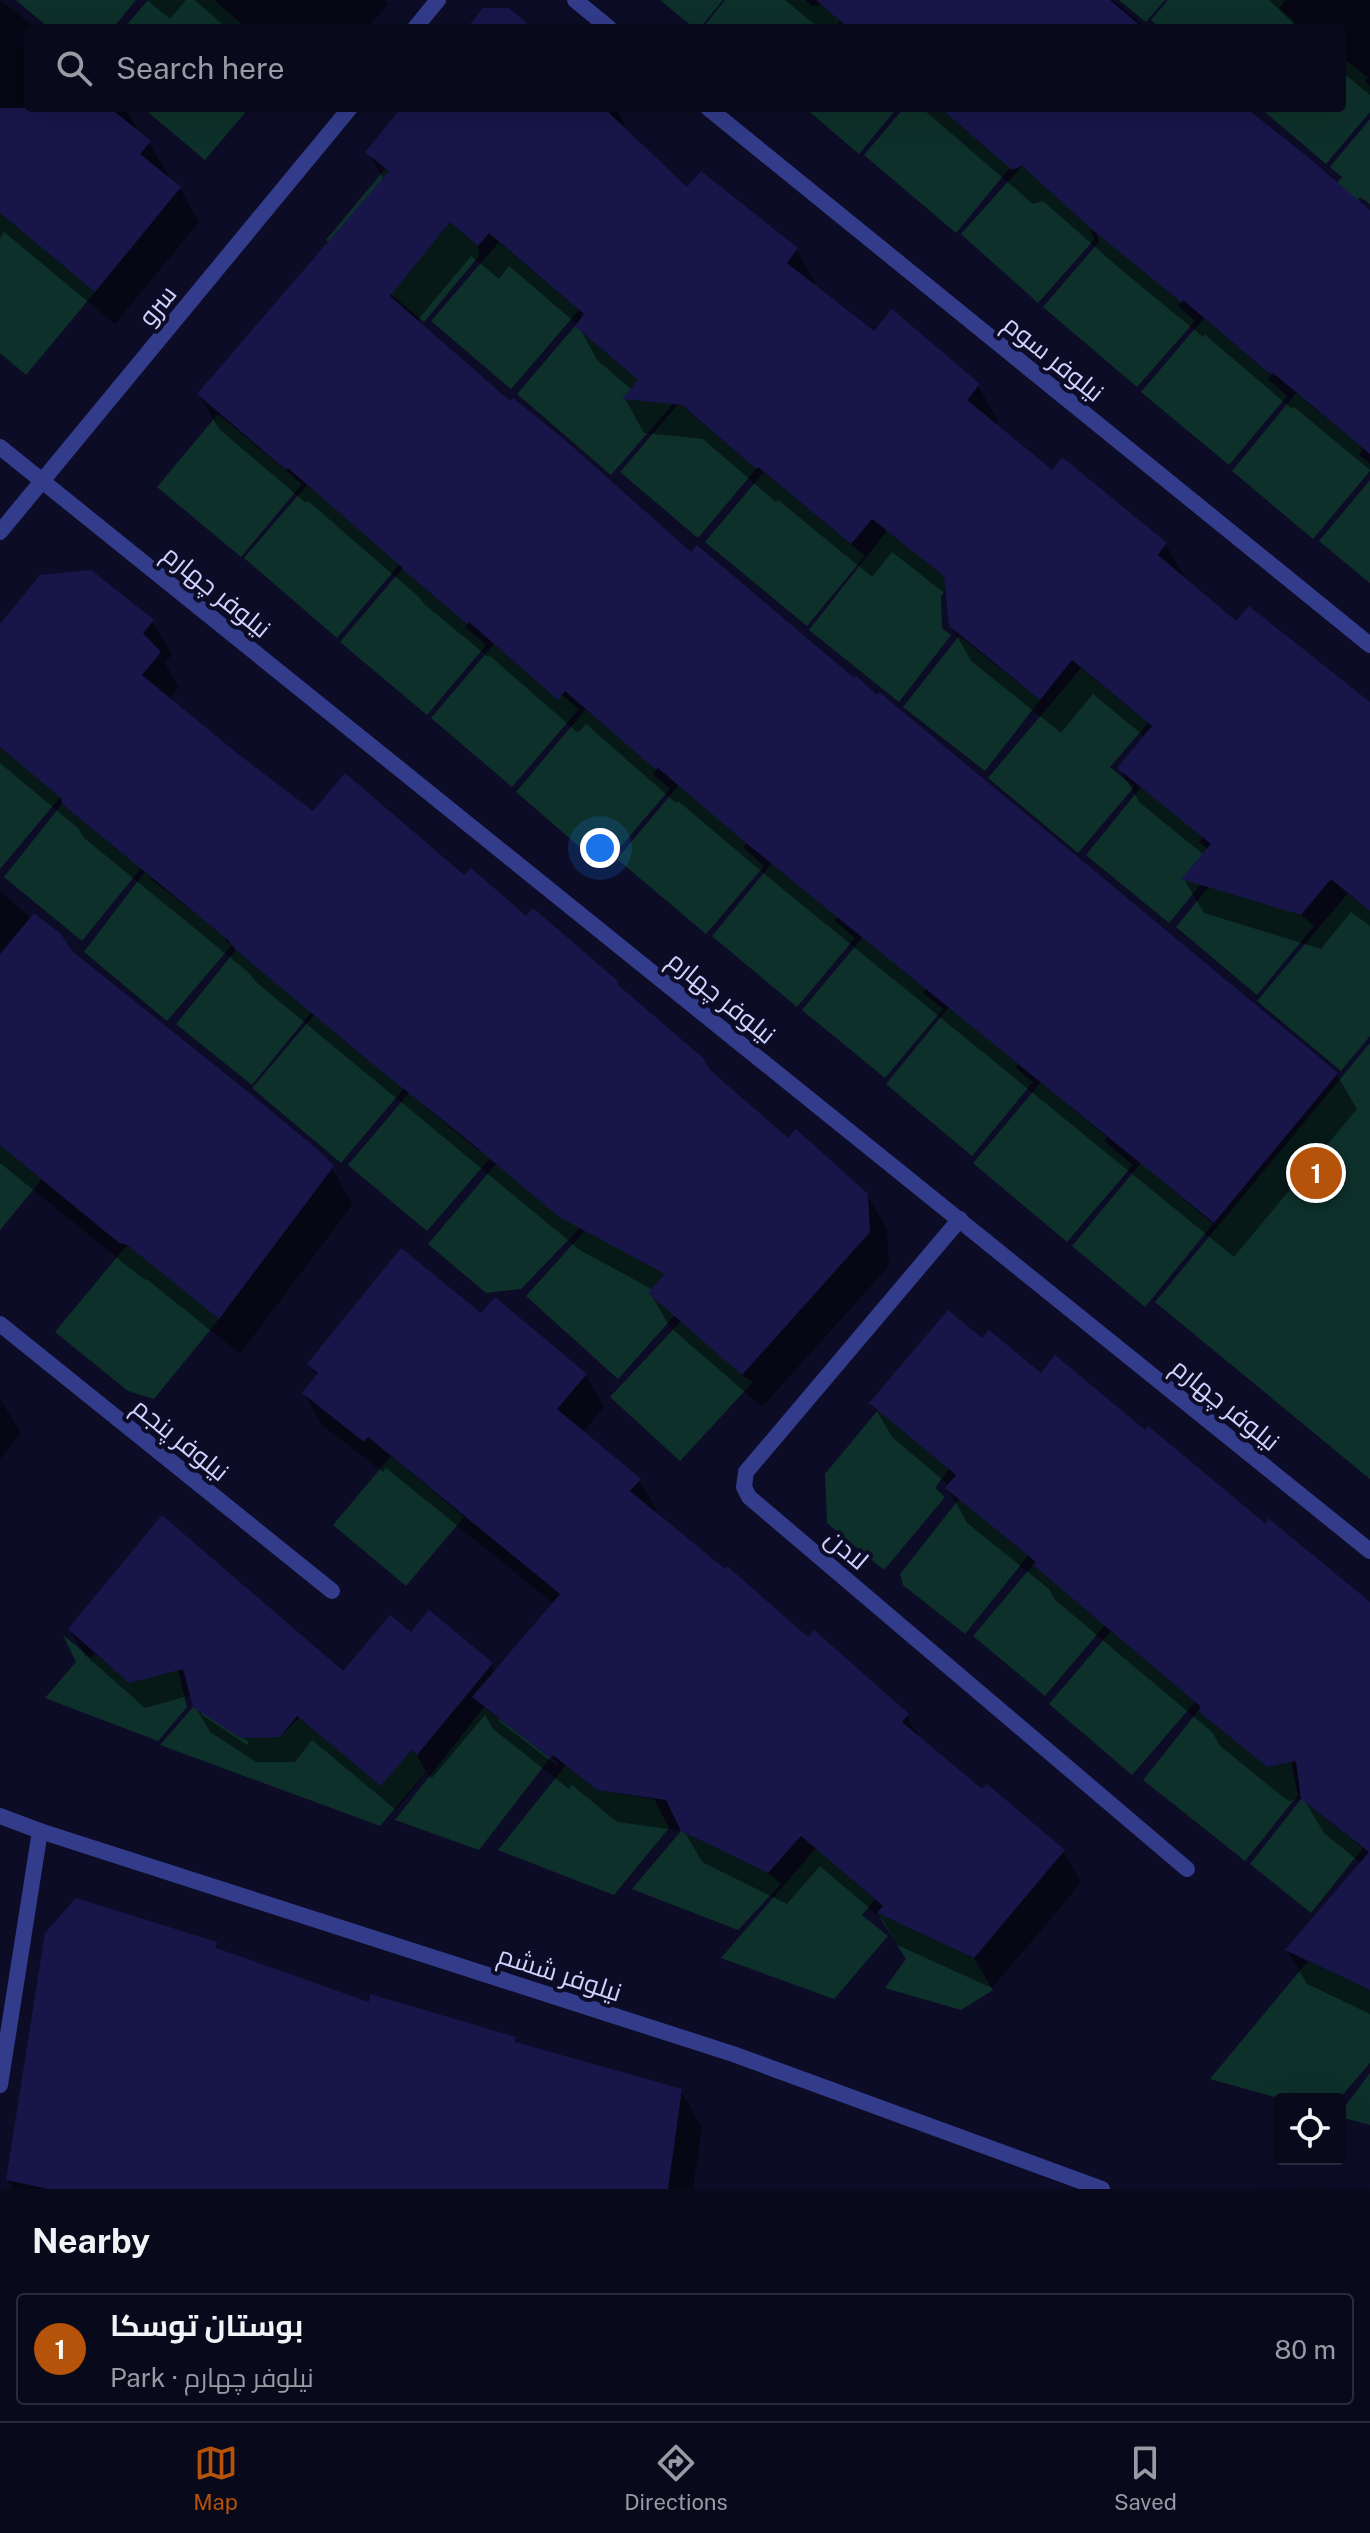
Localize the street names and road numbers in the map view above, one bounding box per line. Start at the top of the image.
street label: سرو [131,279,183,331]
street label: نیلوفر سوم [996,308,1111,410]
street label: نیلوفر چهارم [155,538,277,646]
street label: نیلوفر چهارم [660,944,782,1052]
street label: نیلوفر چهارم [1164,1351,1286,1459]
street label: نیلوفر پنجم [125,1391,235,1490]
street label: لادن [819,1522,875,1576]
street label: نیلوفر ششم [493,1938,626,2010]

